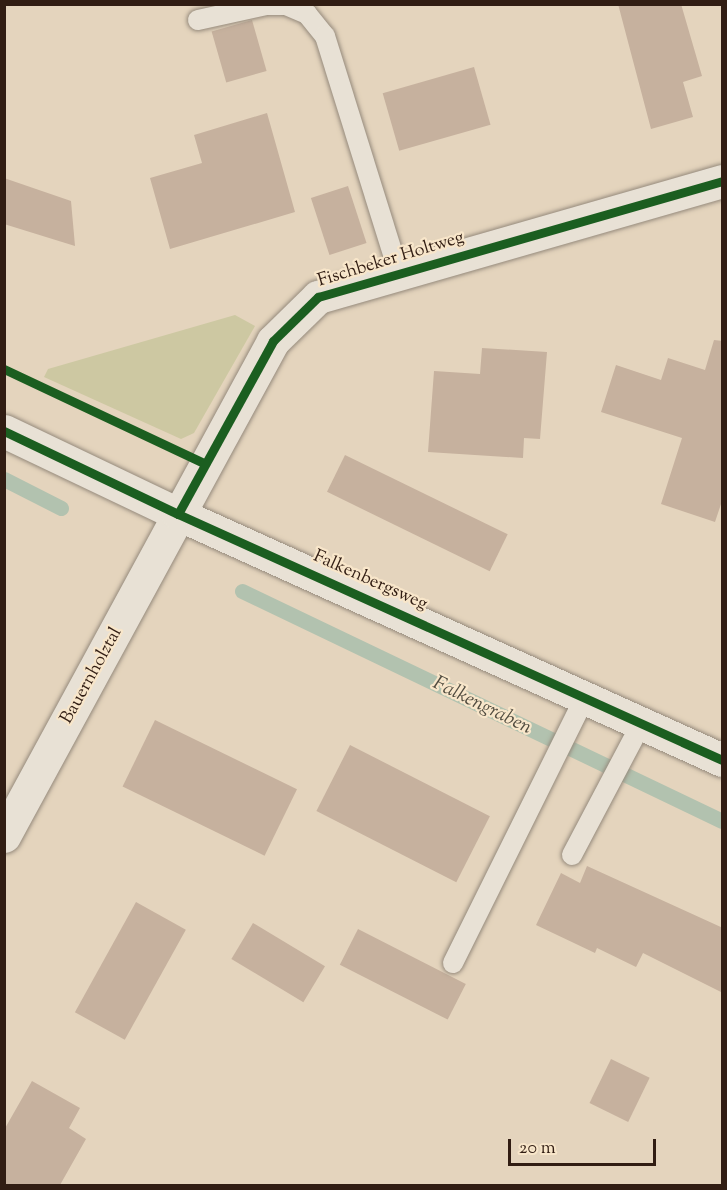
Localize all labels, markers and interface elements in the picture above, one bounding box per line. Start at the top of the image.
street label: Fischbeker Holtweg [315,227,467,293]
street label: Falkenbergsweg [310,546,430,616]
street label: Bauernholztal [57,624,127,728]
water label: Falkengraben [429,672,535,740]
scale bar [511,1127,660,1165]
text: 20 m [519,1136,556,1162]

